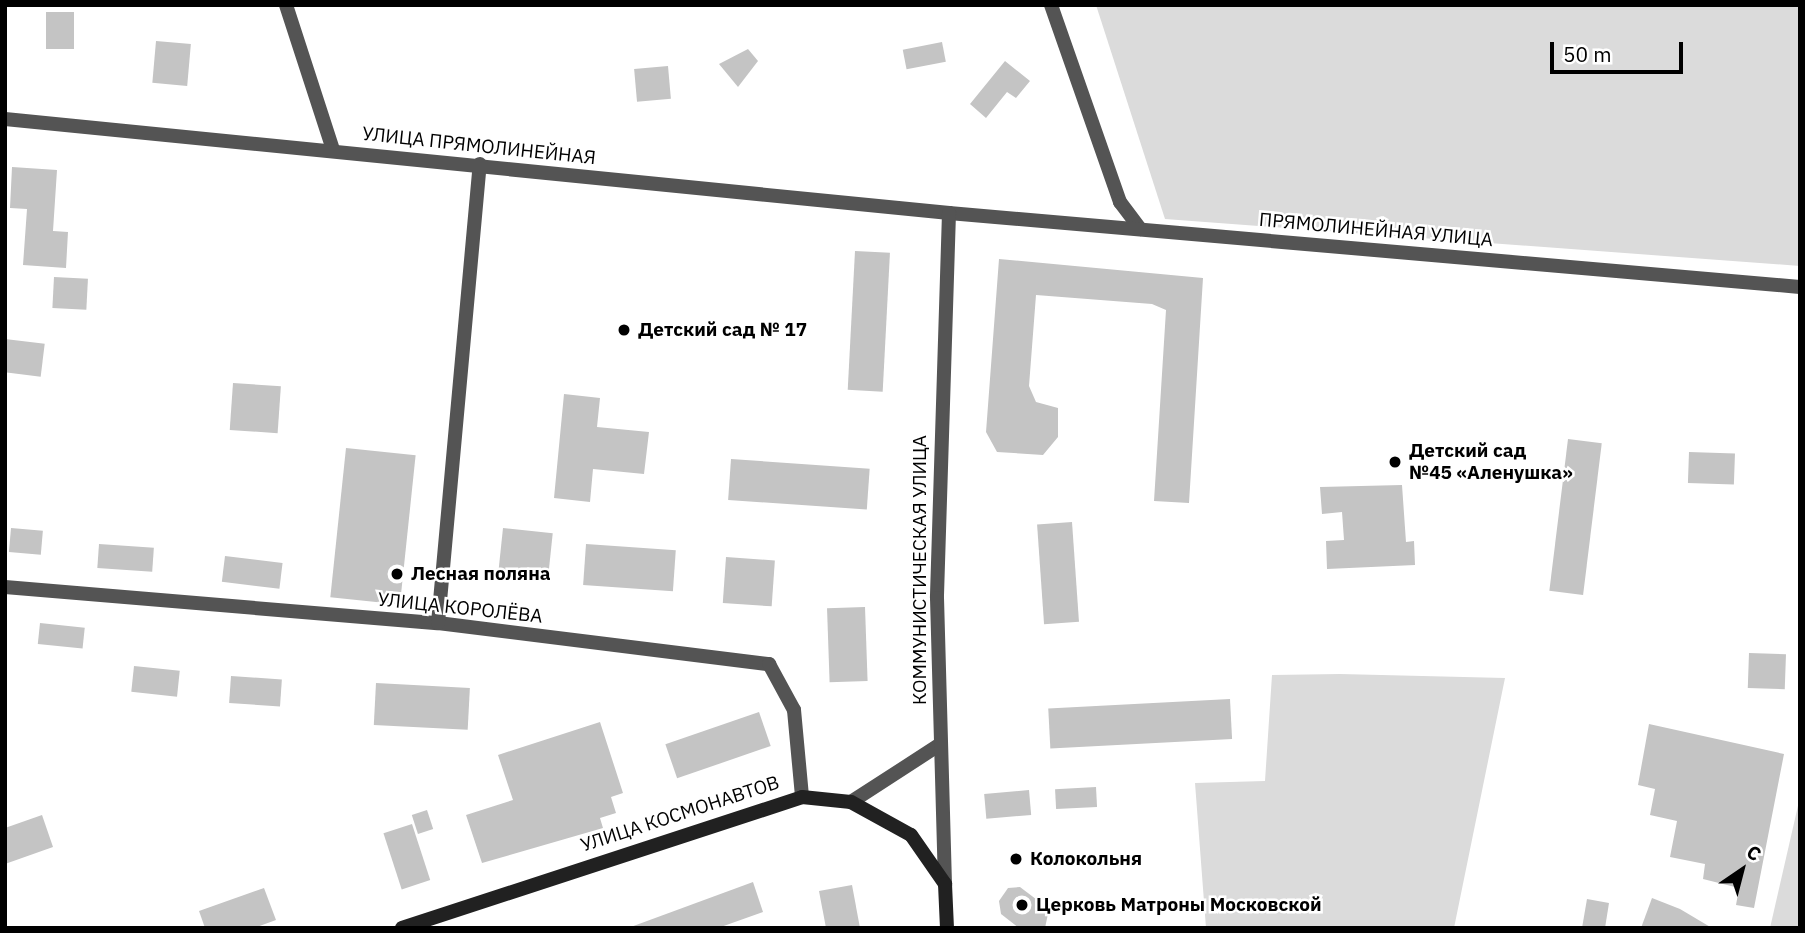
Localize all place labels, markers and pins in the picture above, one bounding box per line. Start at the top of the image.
place label: Детский сад № 17 [638,319,807,341]
marker: Детский сад № 17 [616,322,632,338]
place label: Детский сад №45 «Аленушка» [1409,440,1573,484]
marker: Детский сад №45 «Аленушка» [1387,454,1403,470]
place label: Лесная поляна [411,563,551,585]
marker: Лесная поляна [389,566,405,582]
place label: Колокольня [1030,848,1142,870]
marker: Колокольня [1008,851,1024,867]
place label: Церковь Матроны Московской [1036,894,1322,916]
marker: Церковь Матроны Московской [1014,897,1030,913]

